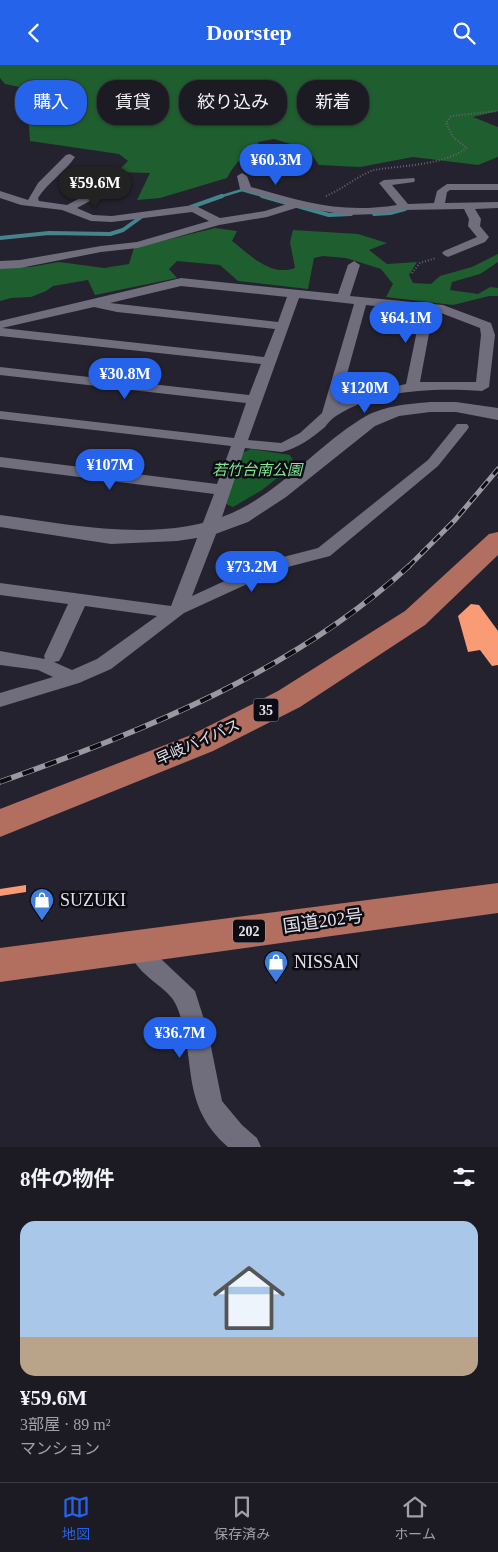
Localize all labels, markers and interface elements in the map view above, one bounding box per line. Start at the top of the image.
icon: back [20,19,48,47]
icon: search [450,19,478,47]
text: Doorstep [206,20,292,45]
chip: 購入 [15,80,87,125]
chip: 賃貸 [97,80,169,125]
chip: 絞り込み [179,80,287,125]
chip: 新着 [297,80,369,125]
pin: ¥60.3M [235,143,317,186]
text: ¥60.3M [250,151,302,168]
pin: ¥59.6M [54,167,136,209]
text: ¥59.6M [69,174,121,191]
pin: ¥64.1M [365,301,447,344]
text: ¥64.1M [380,309,432,326]
pin: ¥30.8M [84,357,166,400]
text: ¥30.8M [99,365,151,382]
pin: ¥120M [330,371,400,414]
text: ¥120M [341,379,389,396]
pin: ¥107M [75,449,145,491]
text: ¥107M [86,456,134,473]
park label: 若竹台南公園 [212,462,304,478]
pin: ¥73.2M [211,551,293,593]
text: ¥73.2M [226,558,278,575]
road number: 35 [254,699,278,721]
street label: 早岐バイパス [154,716,242,768]
shop icon: SUZUKI [29,887,55,921]
place label: SUZUKI [60,890,126,910]
street label: 国道202号 [282,905,364,937]
road number: 202 [233,919,265,943]
shop icon: NISSAN [263,949,289,983]
place label: NISSAN [294,952,359,972]
pin: ¥36.7M [139,1017,221,1059]
text: ¥36.7M [154,1024,206,1041]
icon: filters [450,1163,478,1191]
text: 8件の物件 [20,1167,115,1191]
icon: home [204,1253,294,1343]
text: ¥59.6M [20,1386,87,1410]
text: 3部屋 · 89 m² [20,1416,111,1433]
text: マンション [20,1440,100,1457]
tab: 地図 [62,1493,90,1543]
tab: 保存済み [214,1493,270,1543]
tab: ホーム [394,1493,436,1543]

